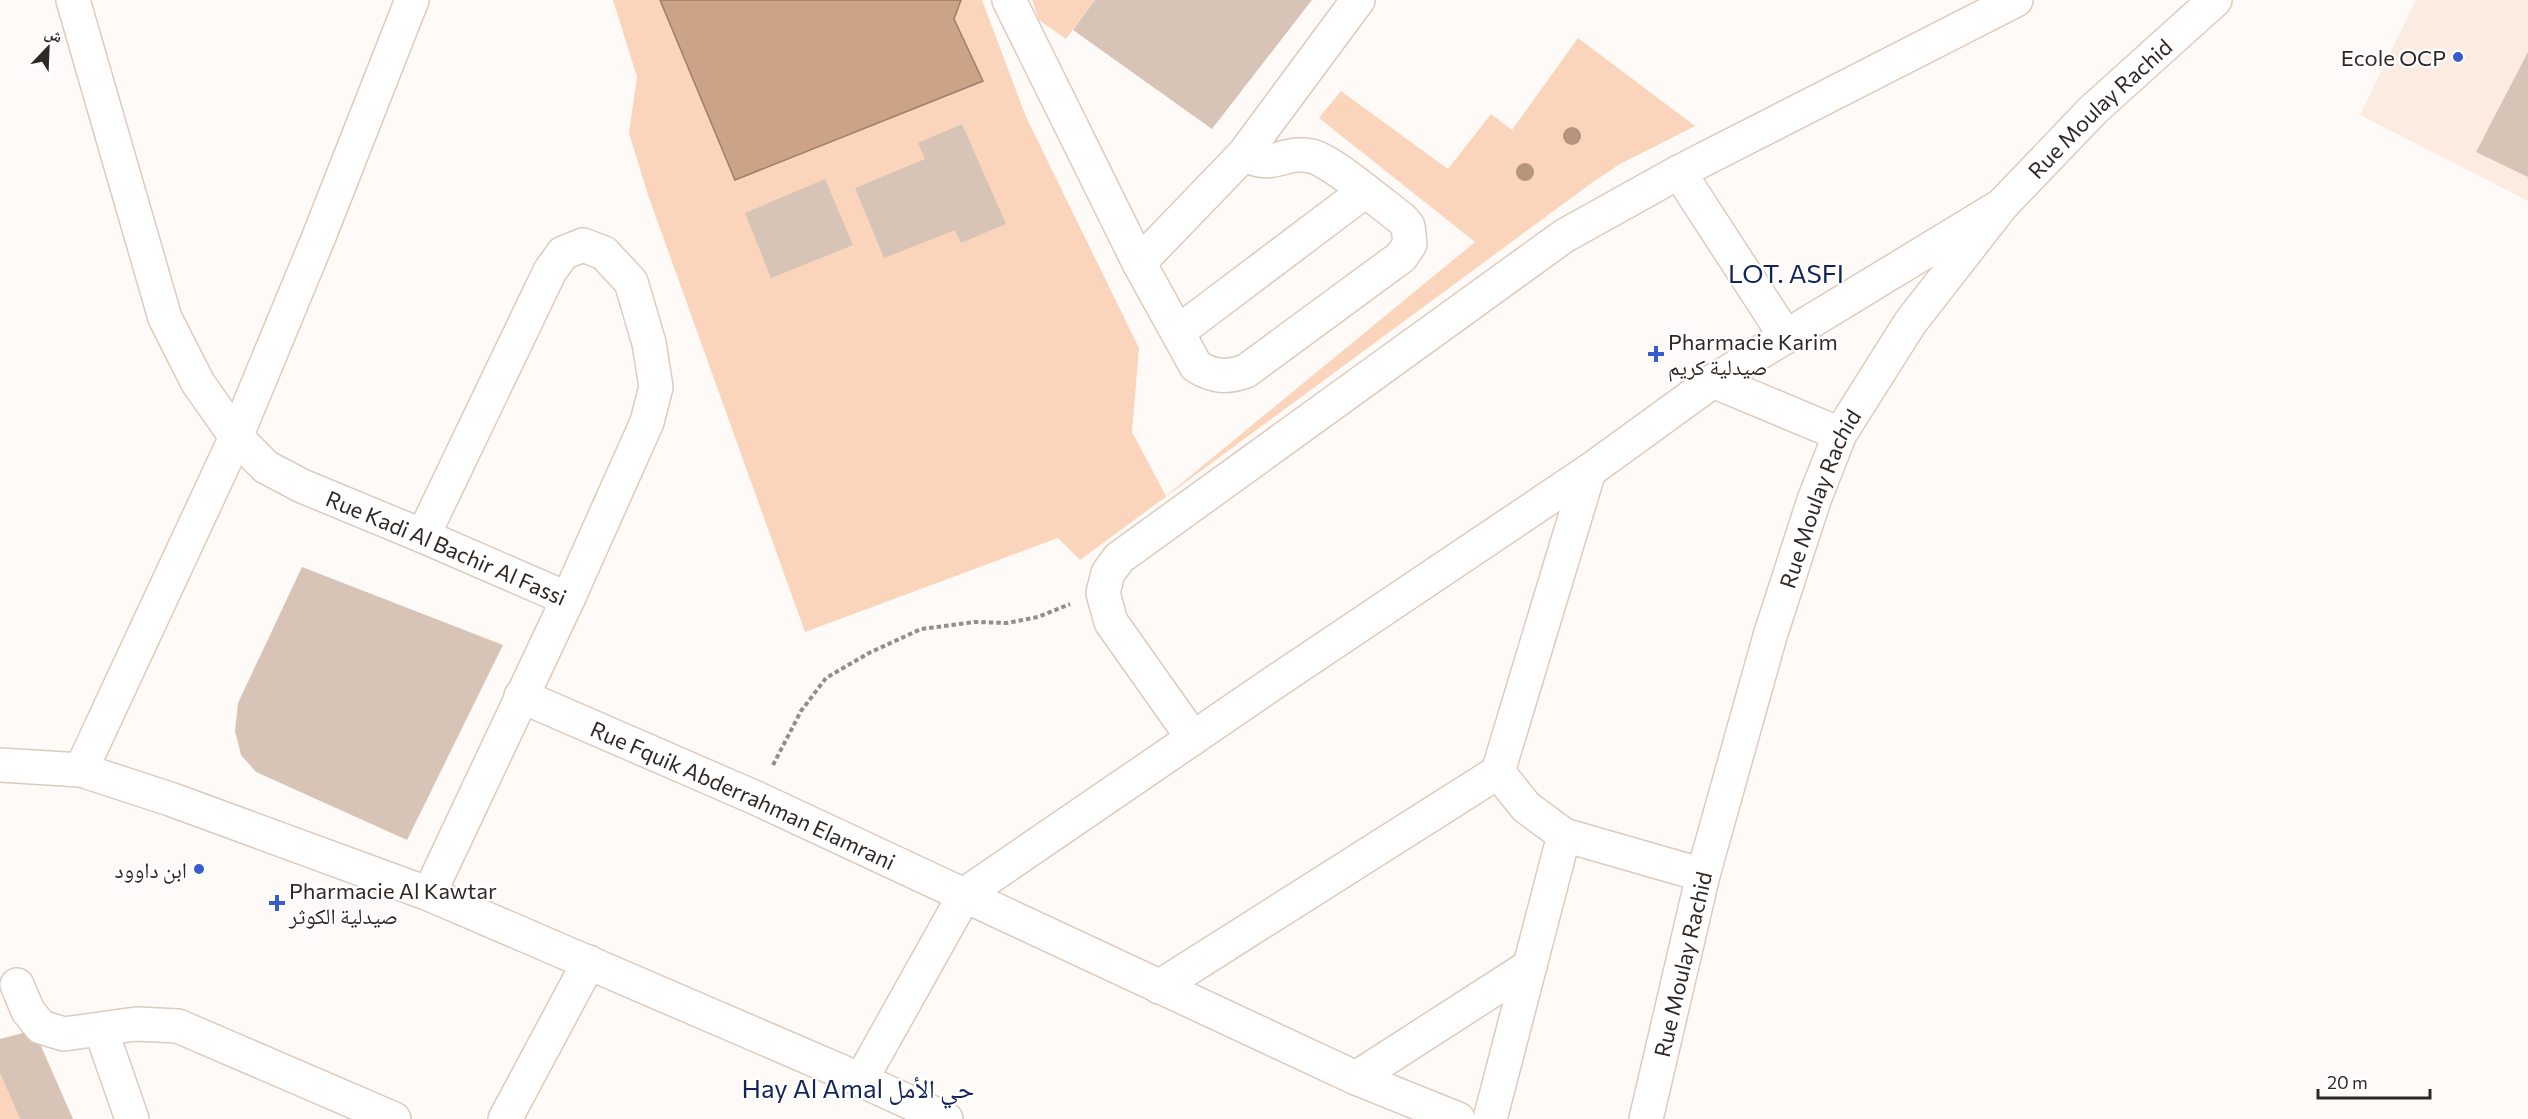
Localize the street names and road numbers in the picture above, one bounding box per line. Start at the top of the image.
street label: Rue Moulay Rachid [2022,32,2177,184]
street label: Rue Moulay Rachid [1773,404,1866,591]
street label: Rue Kadi Al Bachir Al Fassi [322,484,571,610]
street label: Rue Fquik Abderrahman Elamrani [587,714,900,875]
street label: Rue Moulay Rachid [1647,869,1717,1060]

